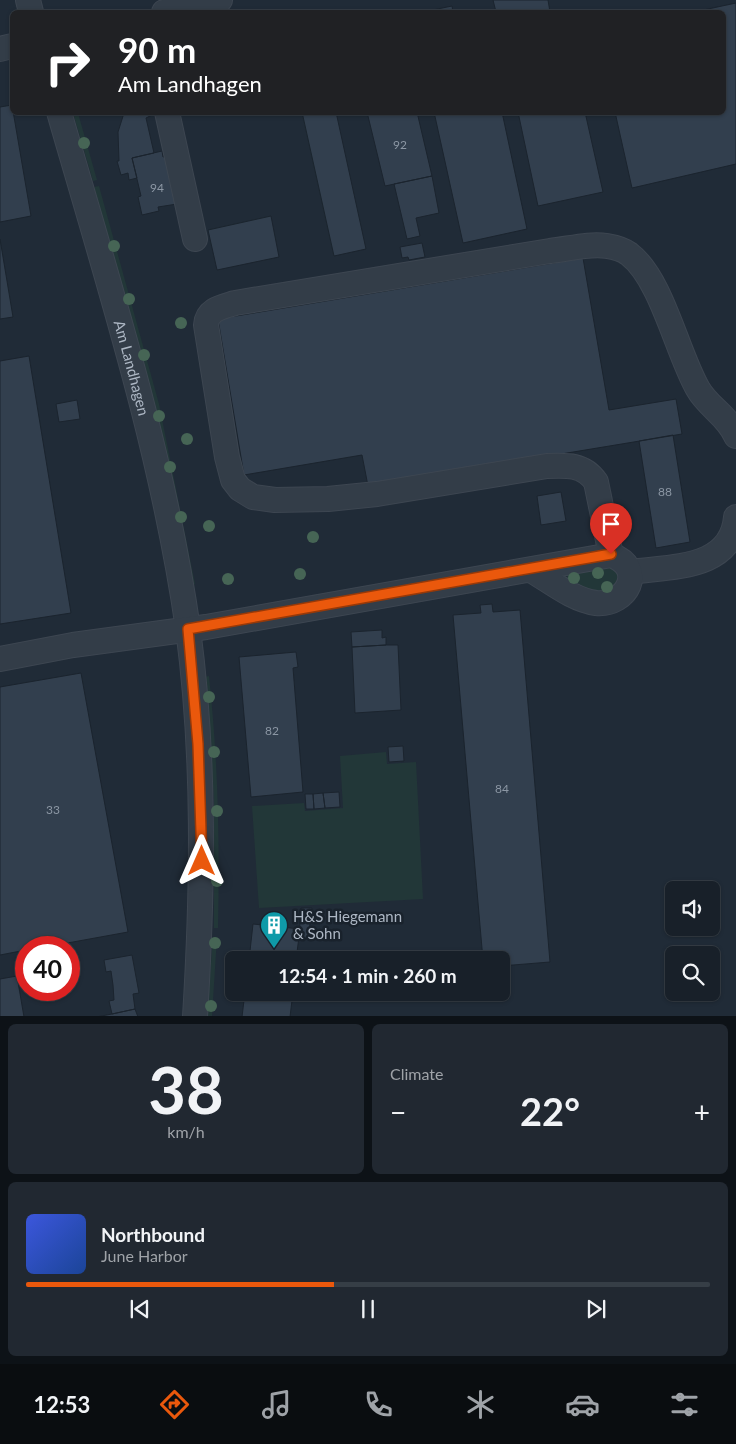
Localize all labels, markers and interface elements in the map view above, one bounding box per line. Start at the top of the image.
text: 90 m [118,28,196,70]
icon: right [35,30,100,95]
text: Am Landhagen [118,70,262,97]
house number: 92 [393,137,407,152]
house number: 94 [150,180,164,195]
street label: Am Landhagen [111,318,153,417]
house number: 88 [658,484,672,499]
pin [590,503,632,554]
icon: arrive [597,510,625,538]
house number: 82 [265,723,279,738]
house number: 84 [495,781,509,796]
house number: 33 [46,802,60,817]
position arrow [175,834,227,886]
map controls [665,881,720,1001]
button: sound [665,881,720,936]
place label: H&S Hiegemann & Sohn [293,907,402,942]
building icon: H&S Hiegemann & Sohn [259,910,289,949]
speed limit sign: 40 [15,936,80,1001]
button: search [665,946,720,1001]
text: 12:54 · 1 min · 260 m [278,964,457,987]
text: 38 [148,1050,224,1128]
text: Climate [390,1064,443,1083]
text: 22° [520,1088,580,1134]
text: − [390,1095,406,1129]
text: + [694,1095,710,1129]
text: km/h [167,1122,205,1141]
text: Northbound [101,1223,205,1246]
text: June Harbor [101,1246,188,1265]
icon: previous [126,1295,154,1323]
icon: pause [354,1295,382,1323]
icon: next [582,1295,610,1323]
icon: directions [157,1387,192,1422]
icon: music [259,1387,294,1422]
icon: phone [361,1387,396,1422]
icon: climate [463,1387,498,1422]
icon: car [565,1387,600,1422]
icon: filters [667,1387,702,1422]
text: 12:53 [34,1391,90,1418]

